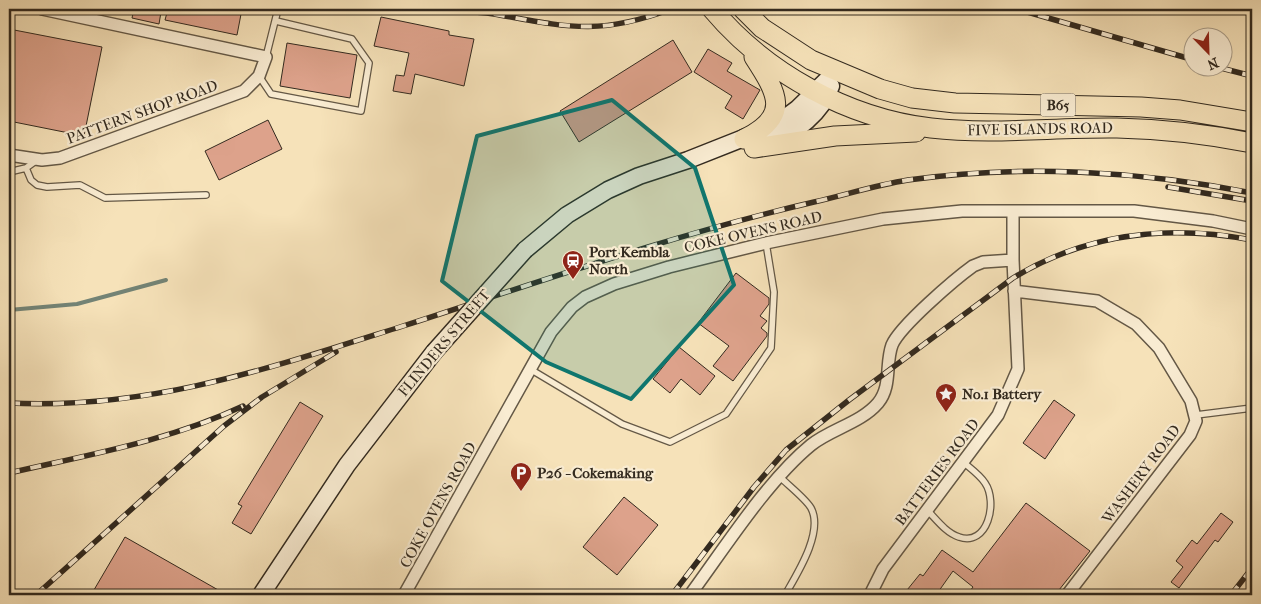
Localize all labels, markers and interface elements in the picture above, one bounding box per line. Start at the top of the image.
north arrow [1184,28,1234,78]
text: N [1204,54,1221,74]
street label: PATTERN SHOP ROAD [64,76,220,148]
road number: B65 [1040,94,1076,116]
street label: FIVE ISLANDS ROAD [967,119,1113,139]
street label: COKE OVENS ROAD [682,207,824,257]
place label: Port Kembla North [589,243,671,278]
station icon: Port Kembla North [561,249,585,280]
street label: FLINDERS STREET [394,285,494,400]
place icon: No.1 Battery [934,382,958,413]
place label: No.1 Battery [962,385,1042,403]
street label: BATTERIES ROAD [891,415,983,529]
street label: WASHERY ROAD [1097,421,1184,528]
street label: COKE OVENS ROAD [396,439,480,571]
parking icon: P26 - Cokemaking [509,461,533,492]
place label: P26 - Cokemaking [537,464,654,482]

